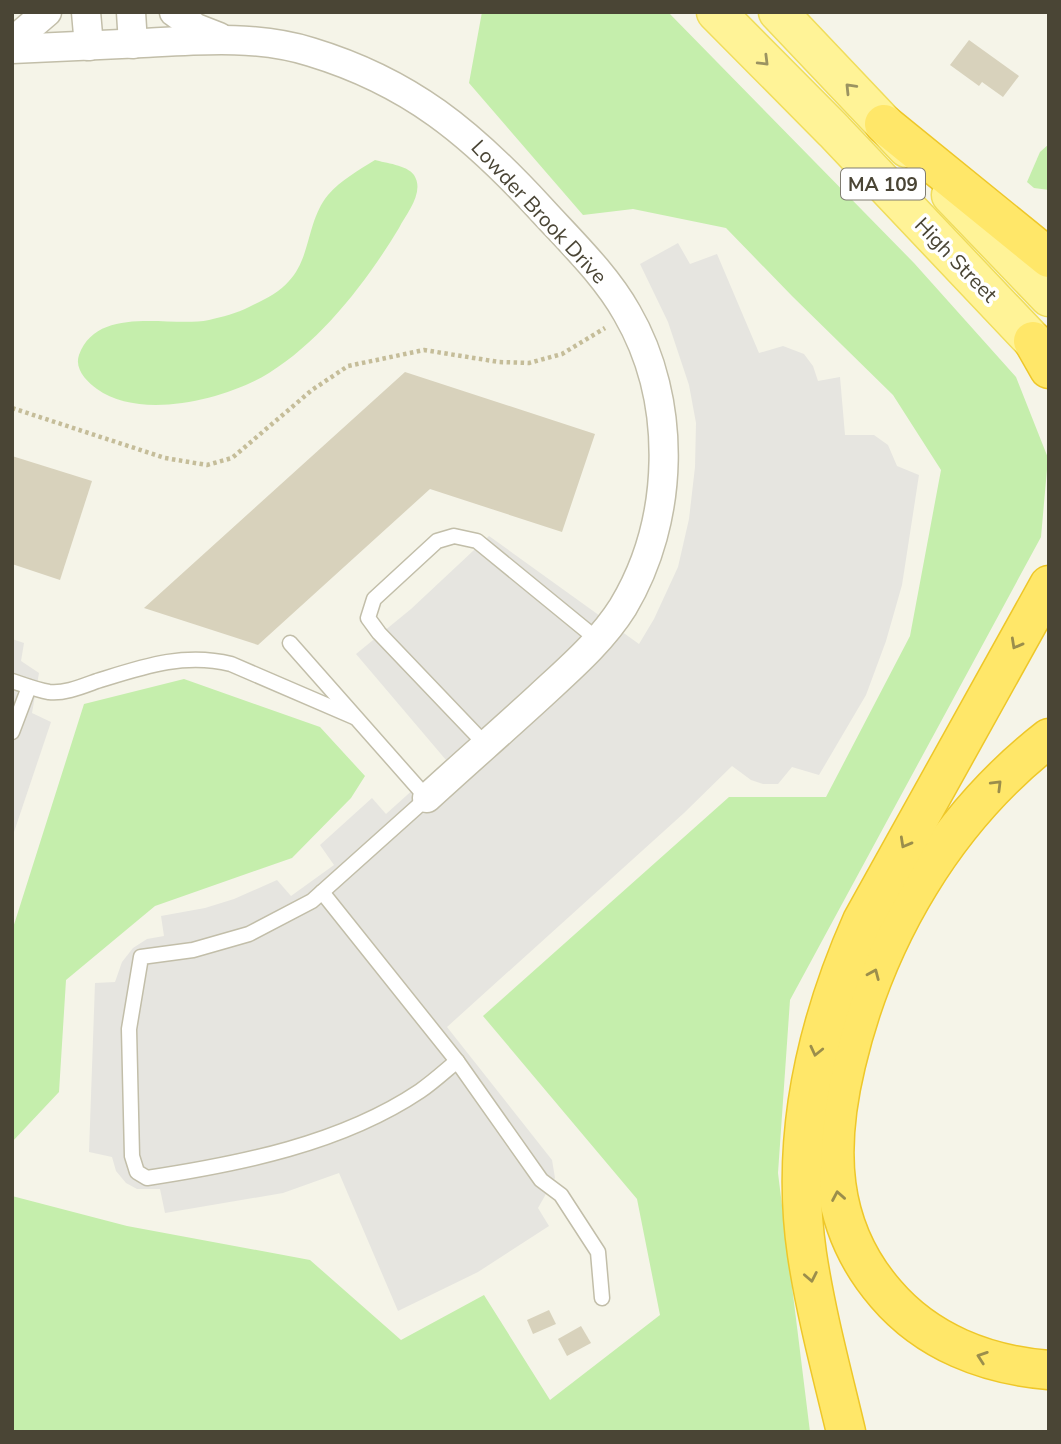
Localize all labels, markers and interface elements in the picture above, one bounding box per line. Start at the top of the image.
one-way arrow [756,52,769,65]
one-way arrow [845,83,858,96]
street label: Lowder Brook Drive [465,134,613,290]
road number: MA 109 [841,168,925,200]
street label: High Street [908,212,1004,309]
one-way arrow [1011,637,1024,650]
one-way arrow [989,780,1002,793]
one-way arrow [900,836,913,848]
one-way arrow [866,969,880,981]
one-way arrow [810,1045,824,1057]
one-way arrow [831,1190,846,1202]
one-way arrow [803,1271,818,1283]
one-way arrow [976,1351,989,1365]

